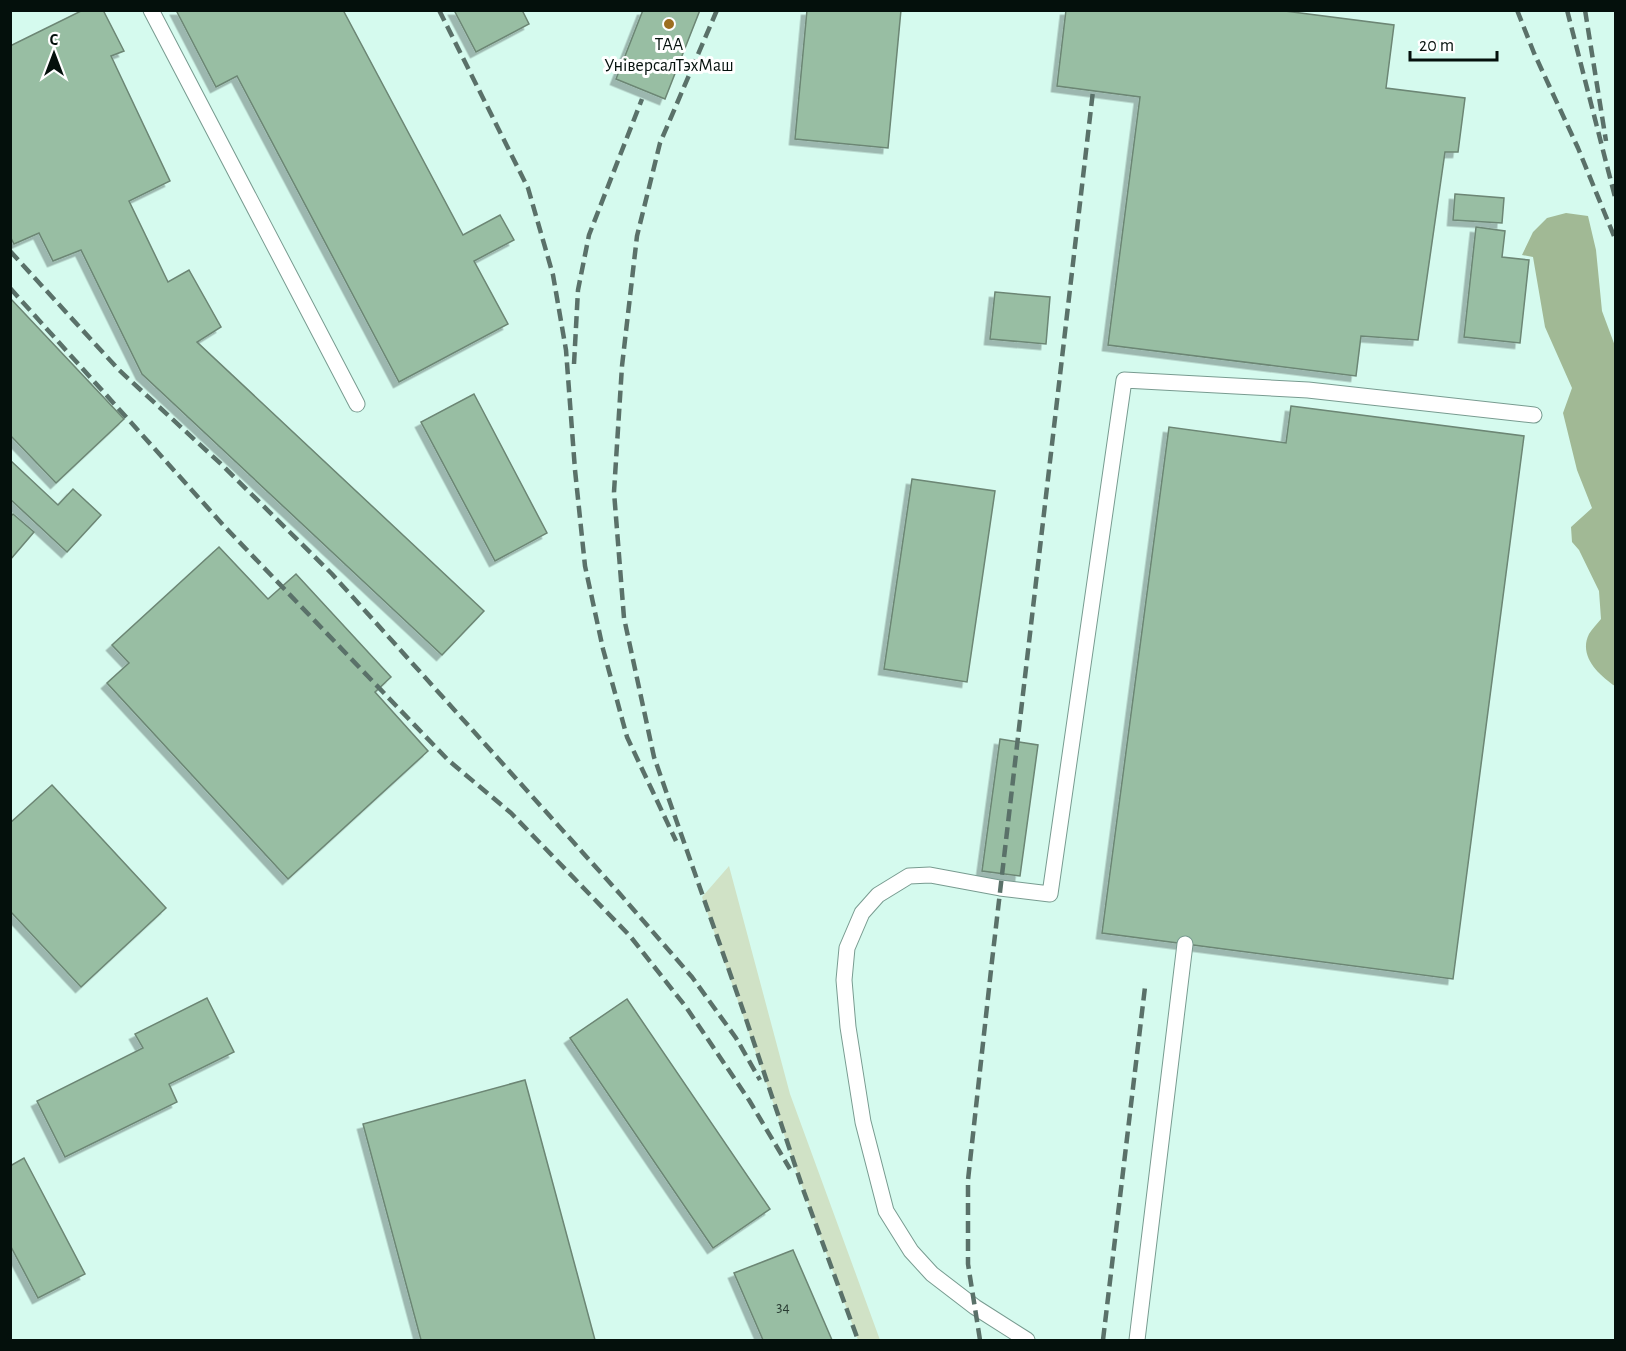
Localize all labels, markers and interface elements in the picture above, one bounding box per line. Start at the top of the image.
marker: ТАА УніверсалТэхМаш [662,17,676,31]
north arrow [24,24,84,84]
scale bar [1410,24,1497,62]
text: С [50,32,59,48]
place label: ТАА УніверсалТэхМаш [604,36,734,75]
text: 20 m [1419,37,1454,55]
house number: 34 [776,1300,790,1315]

